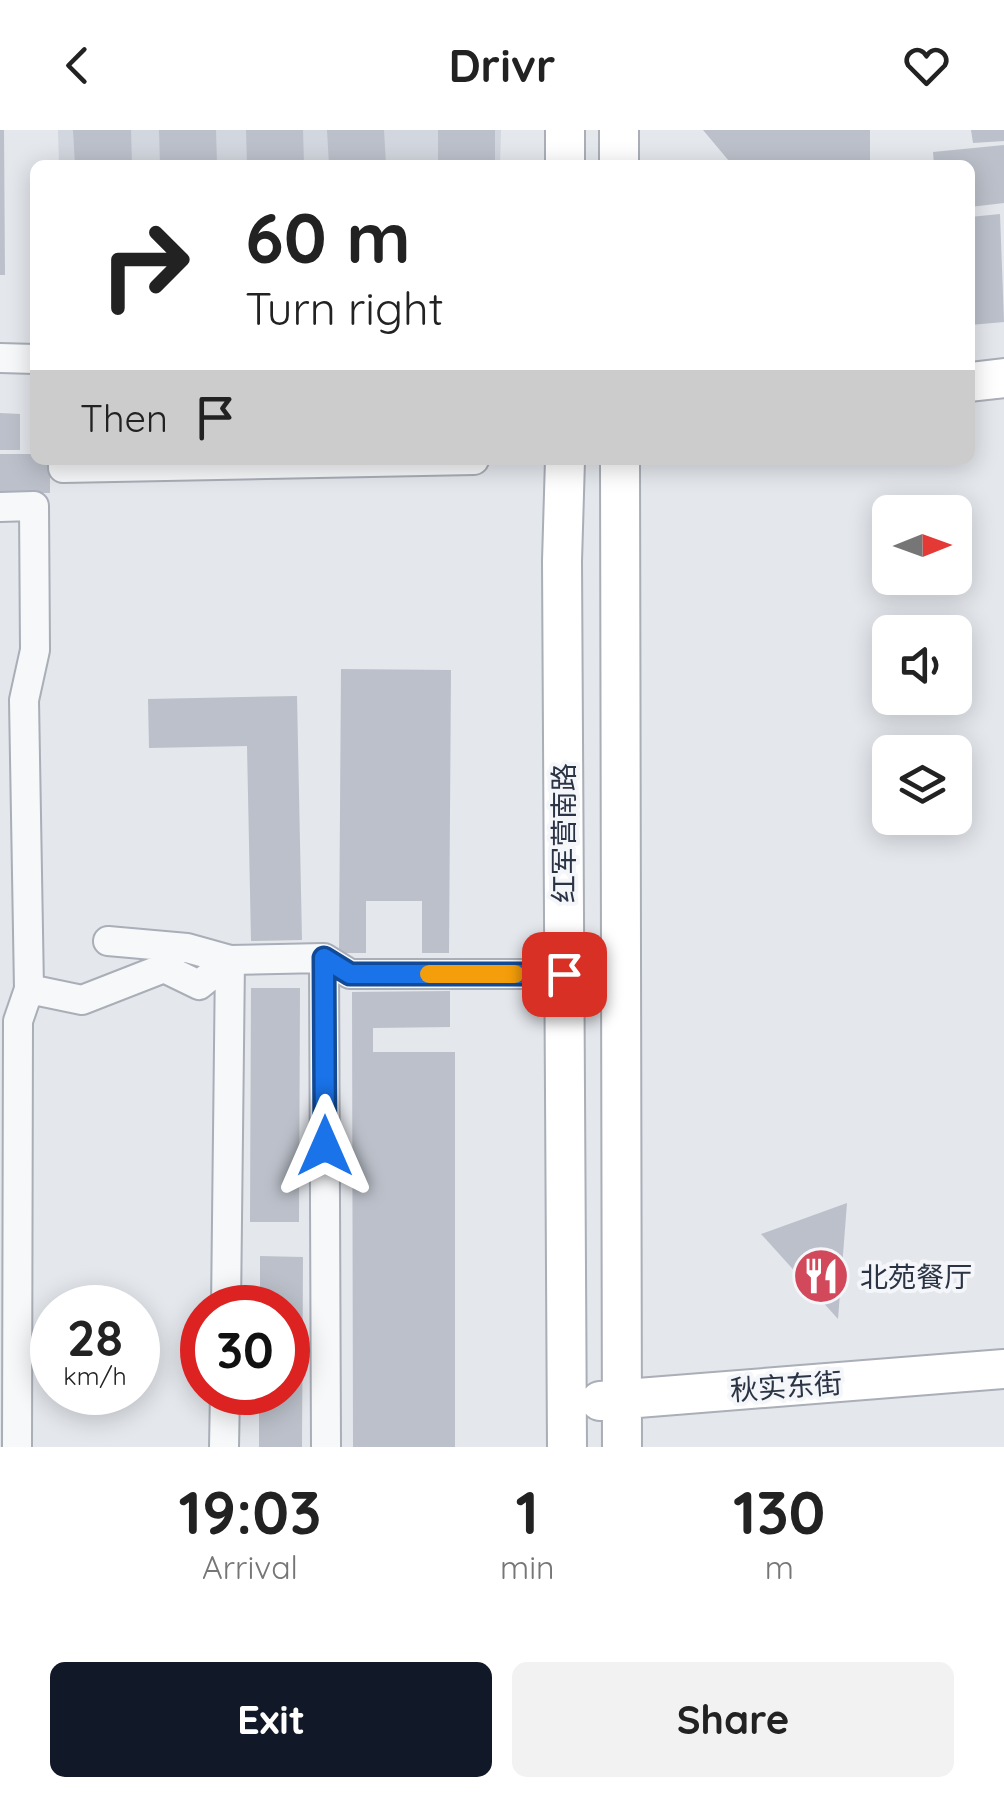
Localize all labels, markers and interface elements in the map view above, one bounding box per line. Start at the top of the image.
text: Drivr [448,37,556,93]
icon: back [50,38,105,93]
icon: heart [899,38,954,93]
text: 60 m [245,193,411,281]
icon: right [80,200,210,330]
text: Turn right [245,280,444,336]
icon: arrive [188,390,243,445]
text: Then [80,394,168,442]
north arrow [872,495,972,595]
map controls [872,495,972,835]
button: sound [872,615,972,715]
button: layers [872,735,972,835]
street label: 红军营南路 [546,763,581,903]
pin [522,932,607,1017]
icon: arrive [537,947,592,1002]
position arrow [273,1094,377,1198]
restaurant icon: 北苑餐厅 [791,1246,851,1306]
place label: 北苑餐厅 [860,1259,972,1294]
speed limit sign: 30 [180,1285,310,1415]
text: 28 [67,1306,123,1369]
text: km/h [63,1360,127,1391]
street label: 秋实东街 [729,1365,843,1407]
text: 19:03 [179,1474,321,1549]
text: 1 [516,1474,539,1549]
text: 130 [733,1474,825,1549]
text: Arrival [202,1547,298,1587]
text: min [500,1547,555,1587]
text: m [765,1547,794,1587]
button: Exit [50,1662,492,1777]
button: Share [512,1662,954,1777]

